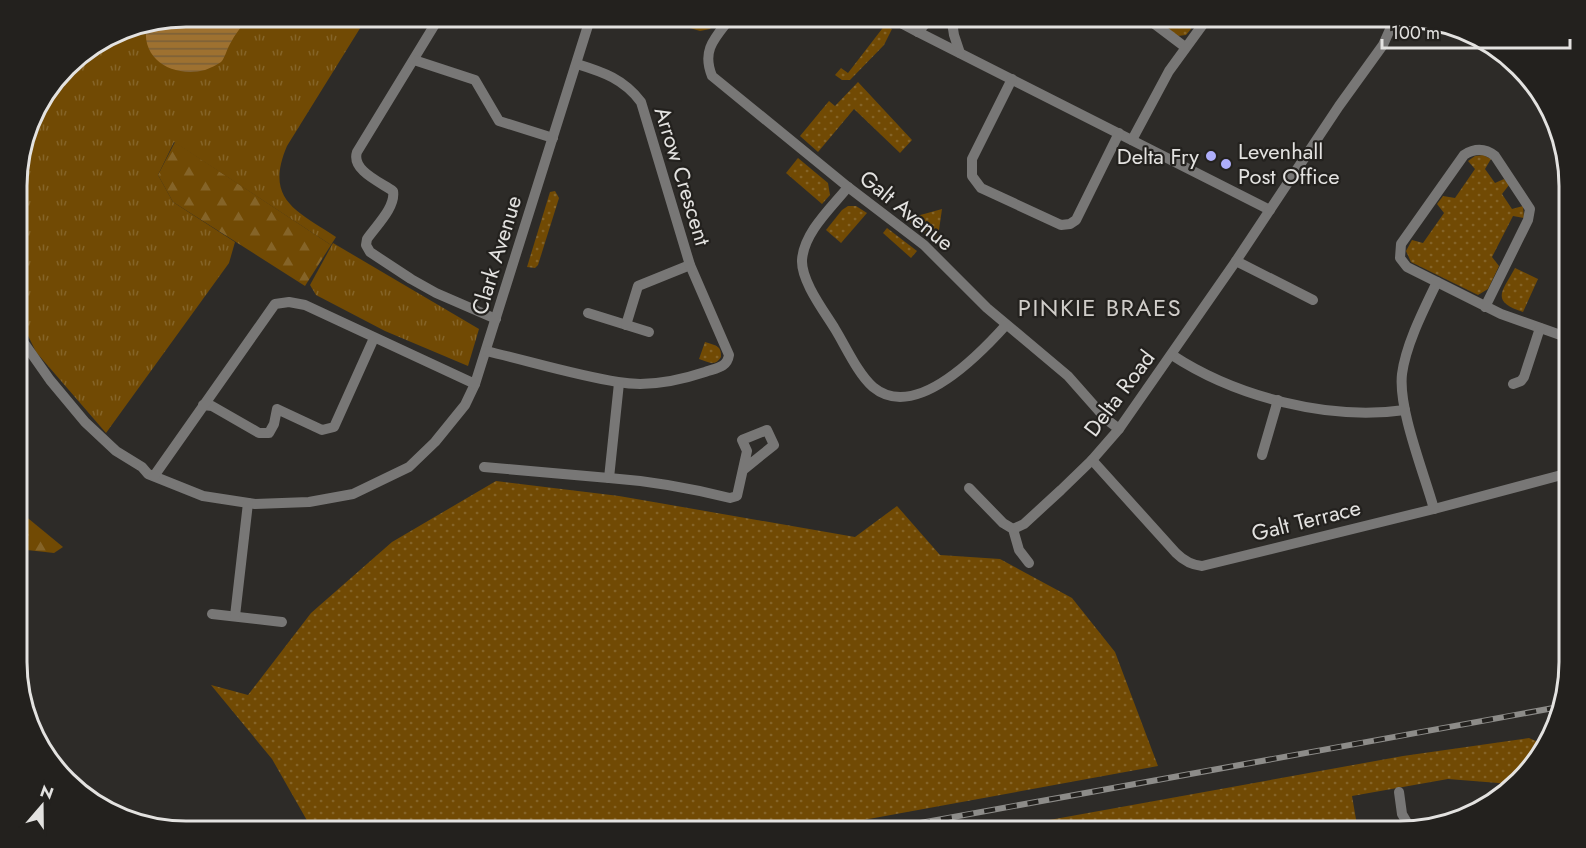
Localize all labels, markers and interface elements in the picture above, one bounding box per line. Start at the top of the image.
scale bar [1382,12,1570,50]
text: 100 m [1391,20,1440,46]
street label: Arrow Crescent [647,103,720,250]
place label: Levenhall Post Office [1238,135,1340,192]
place label: Delta Fry [1117,140,1199,172]
marker: Delta Fry [1204,149,1218,163]
marker: Levenhall Post Office [1219,157,1233,171]
street label: Galt Avenue [853,162,961,258]
street label: Clark Avenue [463,191,529,319]
district label: PINKIE BRAES [1018,290,1182,325]
street label: Delta Road [1076,343,1162,443]
street label: Galt Terrace [1248,491,1364,549]
north arrow [12,776,72,836]
text: N [37,779,57,805]

